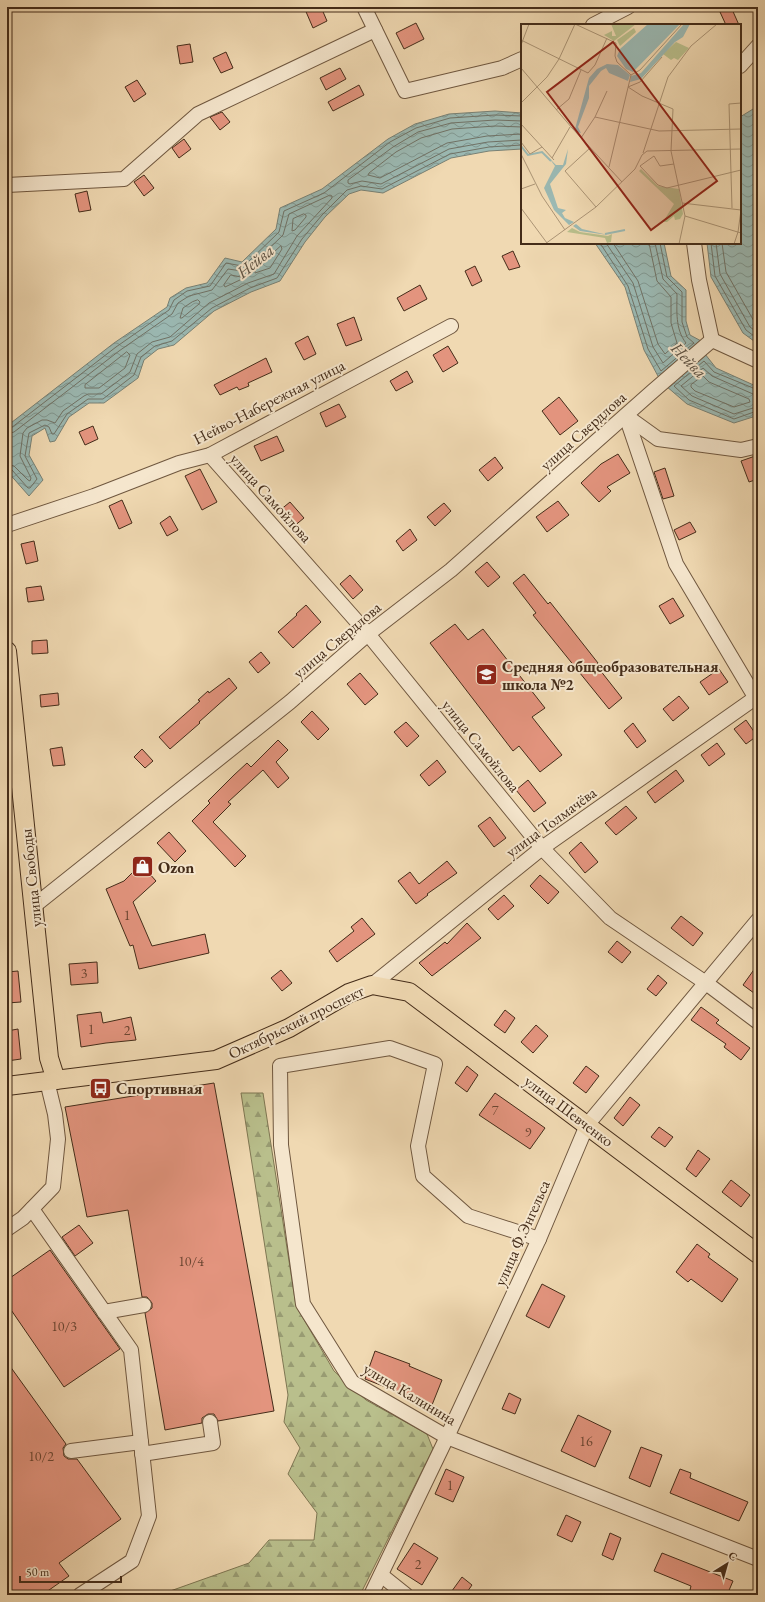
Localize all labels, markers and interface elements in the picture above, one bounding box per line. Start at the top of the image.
inset map [521,24,741,244]
water label: Нейва [231,239,278,283]
water label: Нейва [666,337,712,383]
street label: Нейво-Набережная улица [190,354,349,449]
street label: улица Свердлова [536,386,631,475]
street label: улица Самойлова [225,449,317,548]
street label: улица Свердлова [289,597,386,683]
place label: Средняя общеобразовательная школа №2 [502,656,719,695]
school or university icon: Средняя общеобразовательная школа №2 [474,662,500,688]
street label: улица Самойлова [437,695,525,797]
street label: улица Толмачёва [501,782,601,862]
street label: улица Свободы [15,828,47,928]
shop icon: Ozon [129,854,155,880]
place label: Ozon [158,857,194,878]
house number: 1 [124,906,130,924]
house number: 3 [81,964,88,982]
street label: Октябрьский проспект [225,980,368,1064]
house number: 1 [88,1020,94,1038]
house number: 2 [124,1021,131,1039]
street label: улица Шевченко [520,1070,618,1152]
bus stop icon: Спортивная [87,1075,113,1101]
place label: Спортивная [116,1078,203,1099]
house number: 7 [492,1101,499,1119]
house number: 9 [525,1123,532,1141]
street label: улица Ф.Энгельса [489,1176,555,1289]
house number: 10/4 [178,1252,204,1270]
house number: 10/3 [51,1317,77,1335]
street label: улица Калинина [360,1358,461,1430]
house number: 16 [579,1432,593,1450]
house number: 10/2 [28,1447,54,1465]
house number: 1 [447,1476,453,1494]
north arrow [707,1544,747,1584]
text: С [726,1548,741,1564]
house number: 2 [415,1555,422,1573]
scale bar [20,1558,121,1584]
text: 50 m [26,1564,50,1580]

